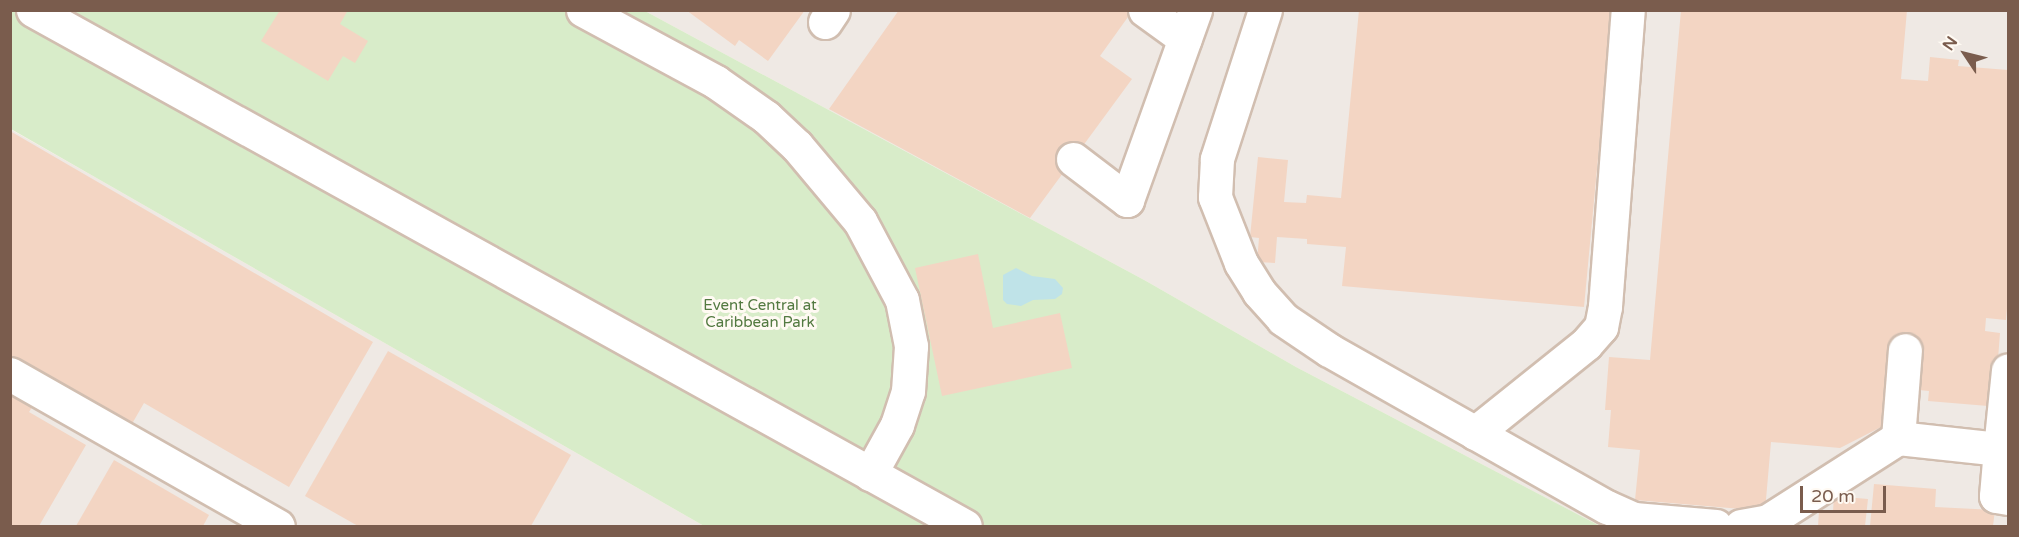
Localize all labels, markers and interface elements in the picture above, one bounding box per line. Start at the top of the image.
north arrow [1935,24,1995,84]
text: N [1938,33,1962,55]
park label: Event Central at Caribbean Park [703,296,817,331]
scale bar [1803,474,1888,512]
text: 20 m [1811,485,1855,507]

